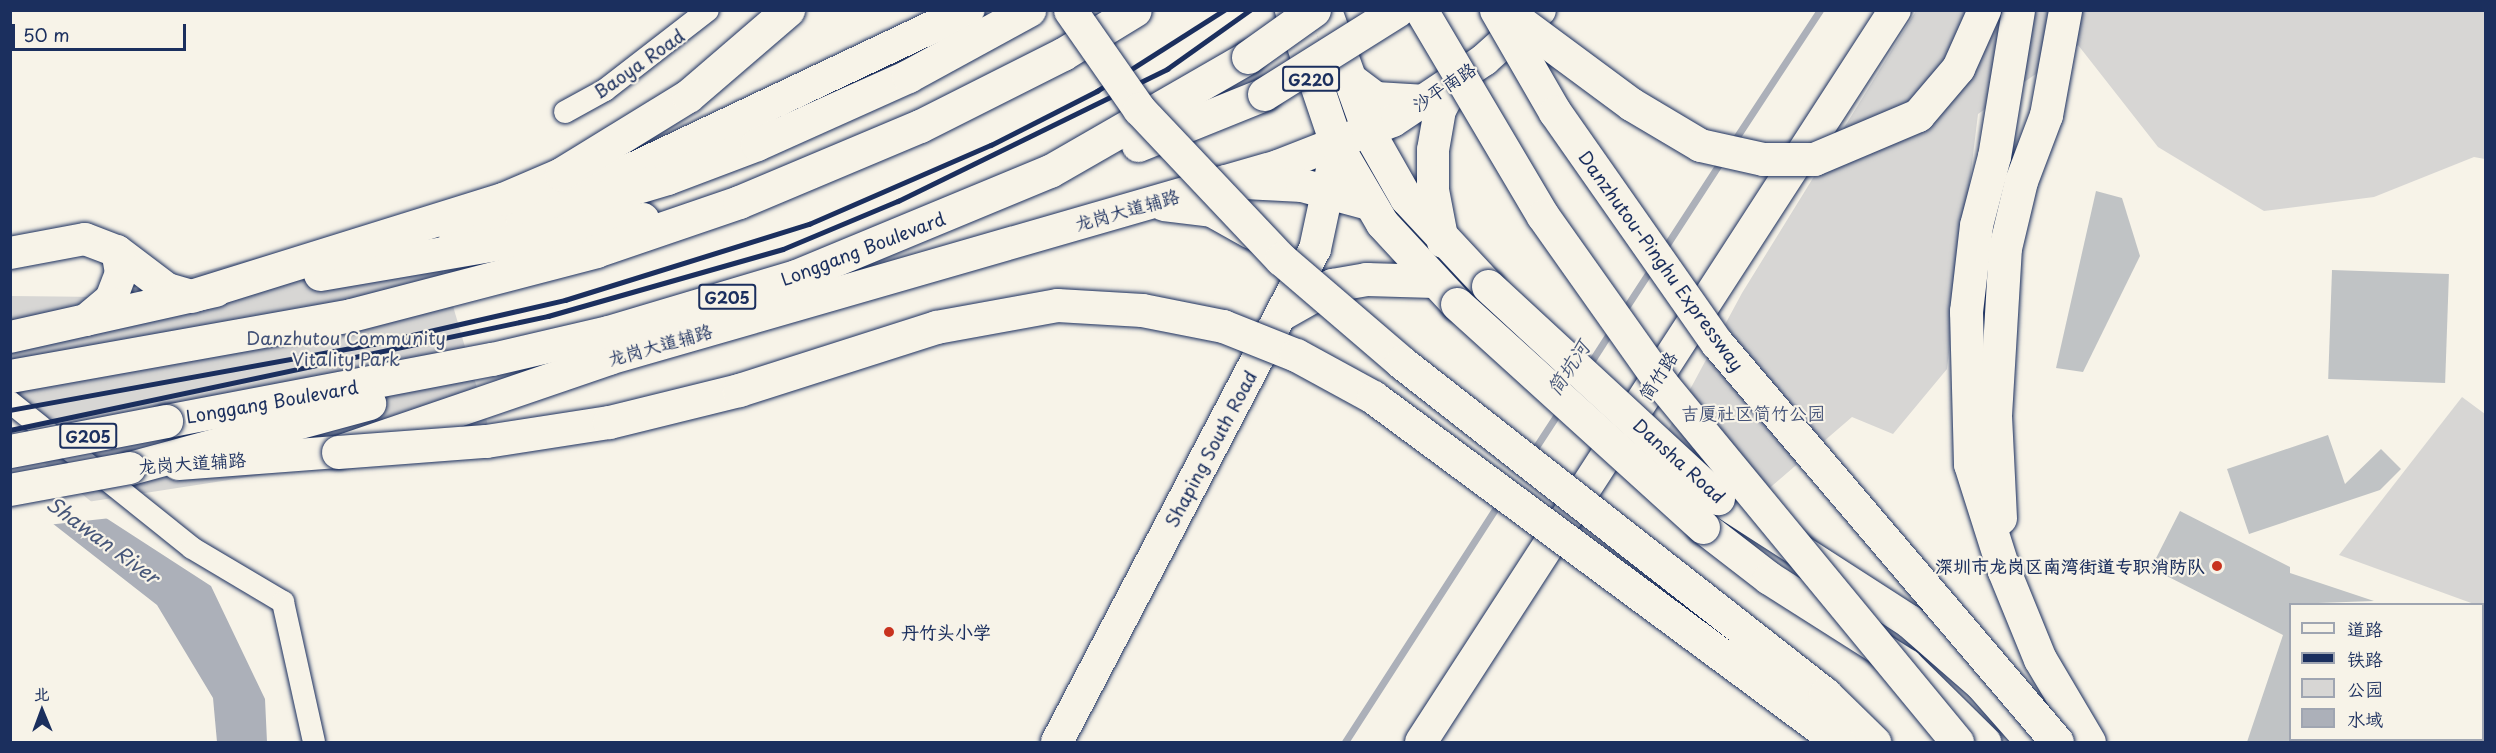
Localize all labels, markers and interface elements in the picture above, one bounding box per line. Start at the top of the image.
scale bar [15,12,189,50]
text: 50 m [23,21,70,48]
street label: Baoya Road [589,25,689,103]
street label: 沙平南路 [1408,58,1480,116]
road number: G220 [1281,66,1341,92]
street label: Danzhutou-Pinghu Expressway [1573,146,1749,376]
street label: 龙岗大道辅路 [1072,185,1182,235]
street label: Longgang Boulevard [778,208,948,290]
road number: G205 [697,284,757,310]
street label: 龙岗大道辅路 [605,320,715,370]
park label: Danzhutou Community Vitality Park [246,328,446,370]
water label: 简坑河 [1542,336,1594,400]
street label: 简竹路 [1634,347,1682,405]
street label: Shaping South Road [1160,367,1262,531]
street label: Longgang Boulevard [185,376,359,428]
park label: 吉厦社区简竹公园 [1681,402,1825,424]
street label: Dansha Road [1629,414,1729,508]
road number: G205 [58,423,118,449]
street label: 龙岗大道辅路 [137,448,247,478]
water label: Shawan River [42,491,164,589]
place label: 深圳市龙岗区南湾街道专职消防队 [1935,555,2205,577]
marker: 深圳市龙岗区南湾街道专职消防队 [2210,559,2224,573]
legend [2289,603,2484,741]
text: 道路 [2347,615,2383,642]
place label: 丹竹头小学 [901,621,991,643]
marker: 丹竹头小学 [882,625,896,639]
text: 铁路 [2347,645,2383,672]
text: 公园 [2347,675,2383,702]
north arrow [12,681,72,741]
text: 北 [33,681,50,705]
text: 水域 [2347,705,2383,732]

